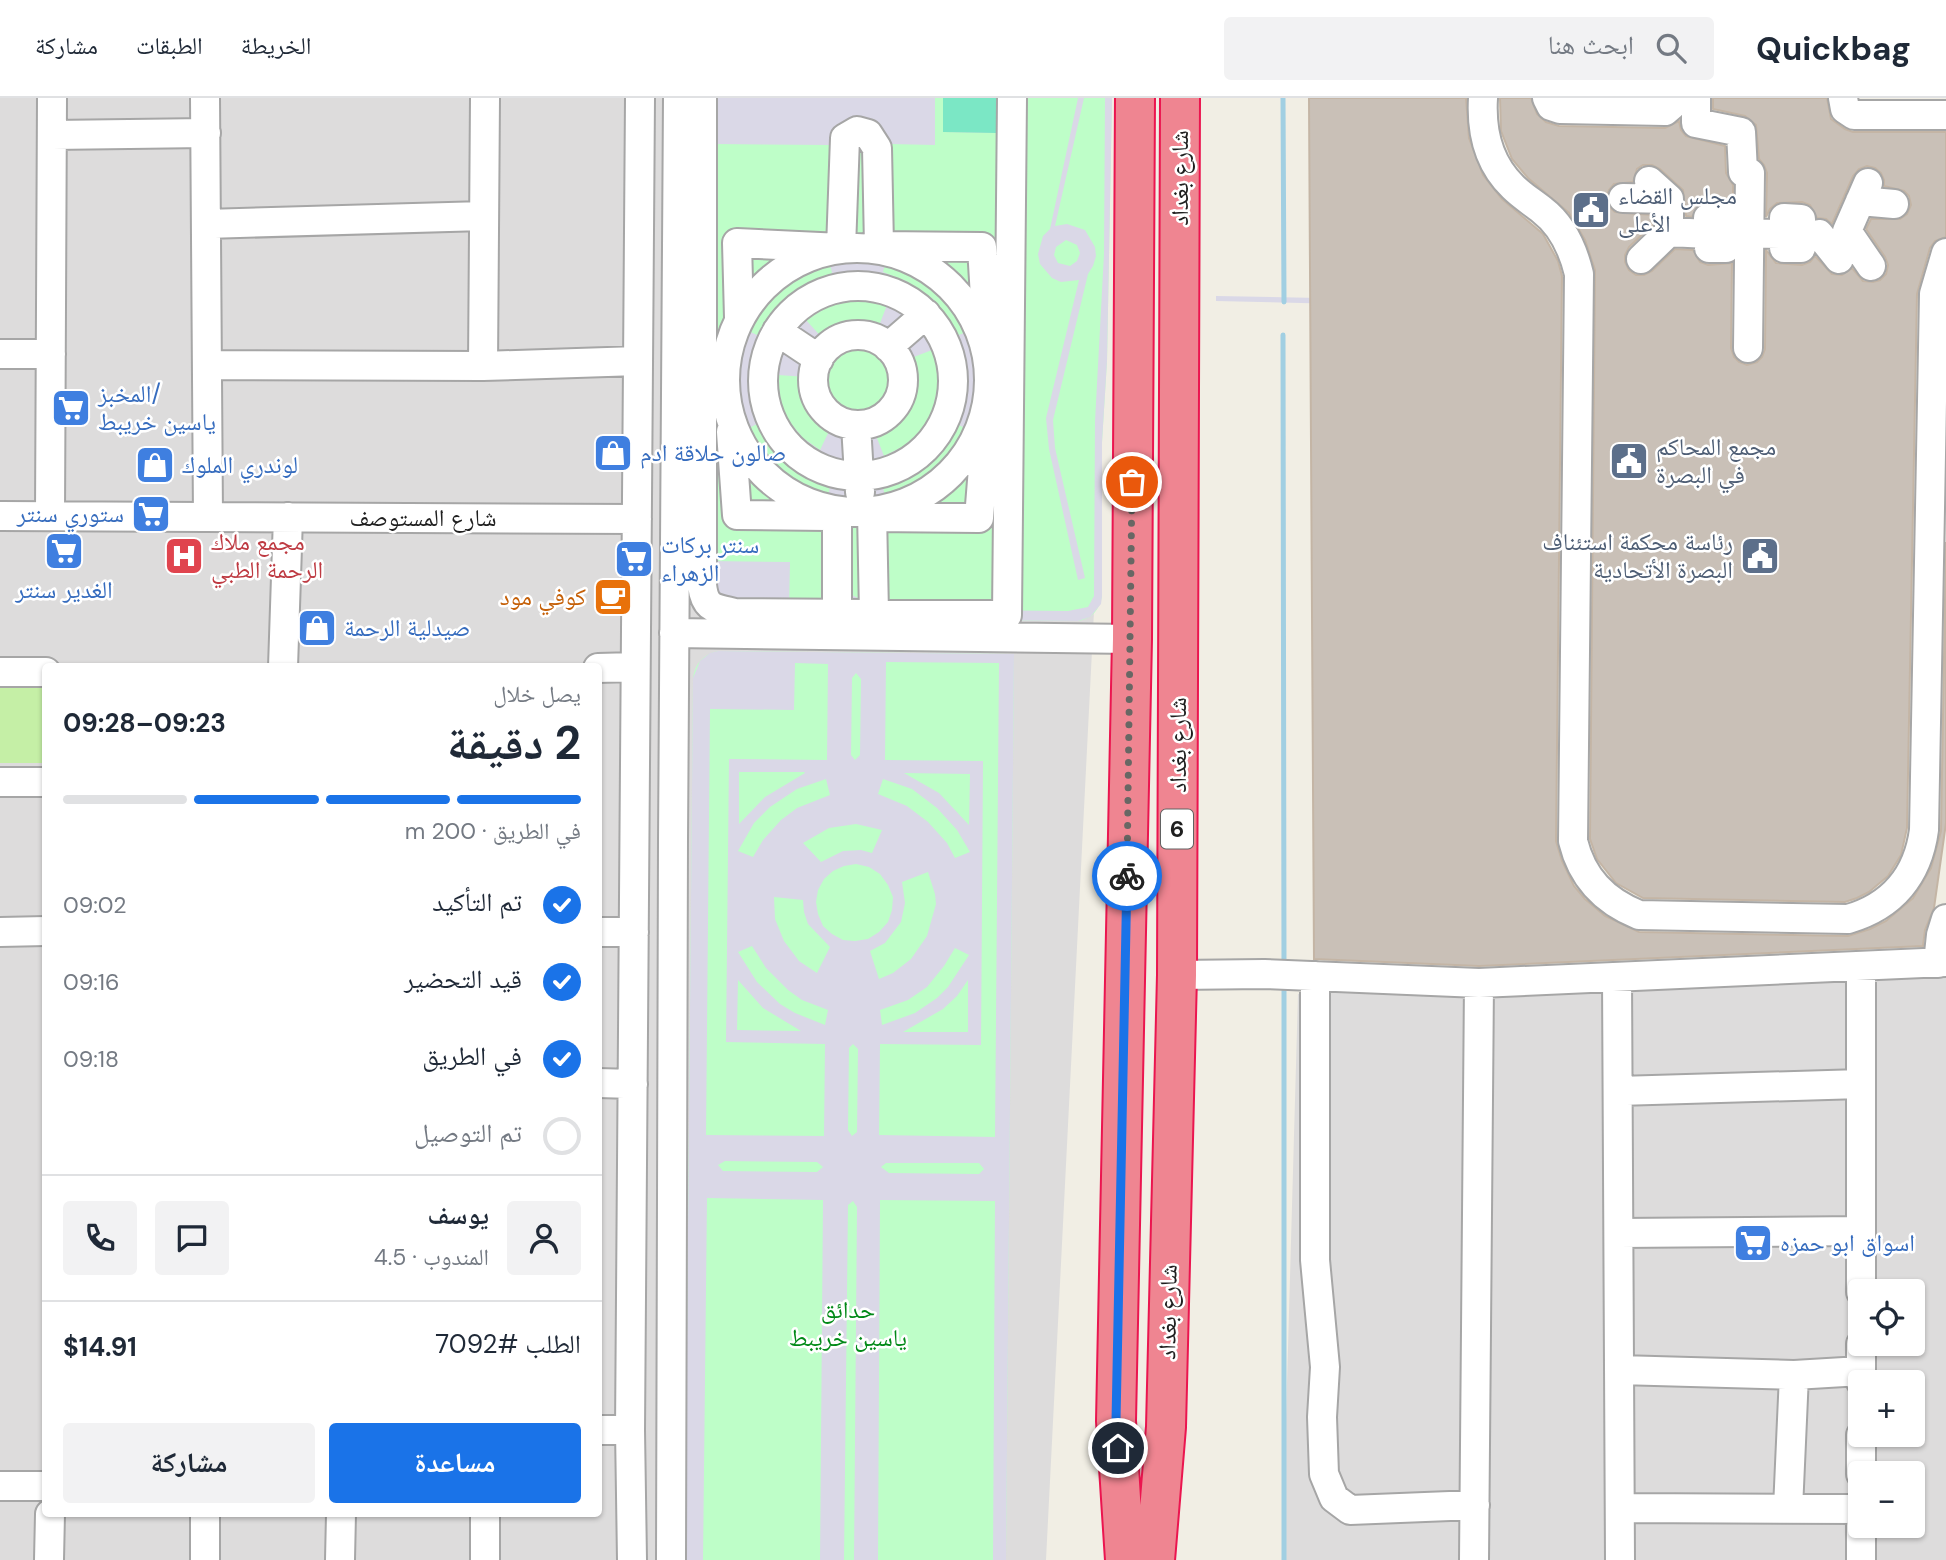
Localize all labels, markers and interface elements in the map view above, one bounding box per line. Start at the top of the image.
search box [1224,17,1714,80]
text: Quickbag [1756,27,1911,70]
text: ابحث هنا [1548,28,1634,62]
icon: search [1652,29,1690,67]
text: مشاركة [35,30,98,61]
text: الطبقات [136,30,203,61]
text: الخريطة [241,30,311,61]
street label: شارع بغداد [1164,130,1195,226]
place label: مجلس القضاء الأعلى [1618,180,1737,239]
public building icon: مجلس القضاء الأعلى [1570,189,1612,231]
place label: المخبز/ ياسين خريبط [97,378,216,437]
supermarket icon: المخبز/ ياسين خريبط [50,387,92,429]
place label: مجمع المحاكم في البصرة [1656,431,1776,494]
shop icon: صالون حلاقة ادم [592,432,634,474]
place label: صالون حلاقة ادم [640,437,786,469]
public building icon: مجمع المحاكم في البصرة [1608,440,1650,482]
shop icon: لوندري الملوك [134,444,176,486]
place label: لوندري الملوك [182,449,298,484]
pin [1102,452,1162,512]
icon: bag [1113,463,1151,501]
supermarket icon: ستوري سنتر [130,493,172,535]
place label: ستوري سنتر [16,498,124,533]
street label: شارع المستوصف [350,502,496,533]
place label: مجمع ملاك الرحمة الطبي [211,526,323,589]
place label: رئاسة محكمة استئناف البصرة الأتحادية [1542,526,1733,585]
place label: سنتر بركات الزهراء [661,529,759,588]
supermarket icon: الغدير سنتر [43,530,85,572]
hospital icon: مجمع ملاك الرحمة الطبي [163,535,205,577]
public building icon: رئاسة محكمة استئناف البصرة الأتحادية [1739,535,1781,577]
supermarket icon: سنتر بركات الزهراء [613,538,655,580]
place label: الغدير سنتر [14,574,113,605]
cafe icon: كوفي مود [592,576,634,618]
place label: كوفي مود [500,581,586,616]
shop icon: صيدلية الرحمة [296,607,338,649]
place label: صيدلية الرحمة [344,612,470,643]
text: يصل خلال [493,679,581,709]
street label: شارع بغداد [1162,697,1193,793]
text: 09:23–09:28 [63,706,226,740]
text: 2 دقيقة [447,713,581,773]
road number: 6 [1161,810,1193,848]
text: في الطريق · 200 m [405,816,581,846]
courier [1092,841,1162,911]
icon: bike [1108,857,1146,895]
text: تم التأكيد [432,885,522,919]
icon: check [543,886,581,924]
text: 09:02 [63,890,127,920]
text: قيد التحضير [404,962,522,996]
icon: check [543,963,581,1001]
text: 09:16 [63,967,119,997]
text: في الطريق [422,1039,522,1073]
icon: check [543,1040,581,1078]
text: 09:18 [63,1044,119,1074]
text: تم التوصيل [414,1116,522,1150]
text: يوسف [428,1198,489,1232]
button: phone [63,1201,137,1275]
button: chat [155,1201,229,1275]
button: person [507,1201,581,1275]
supermarket icon: اسواق ابو حمزه [1732,1222,1774,1264]
place label: اسواق ابو حمزه [1780,1227,1915,1258]
text: المندوب · 4.5 [374,1242,489,1272]
street label: شارع بغداد [1151,1264,1184,1360]
map controls [1848,1279,1925,1538]
button: locate [1848,1279,1925,1356]
park label: حدائق ياسين خريبط [789,1294,907,1353]
text: الطلب #7092 [435,1327,581,1361]
text: $14.91 [63,1330,137,1364]
button: + [1848,1370,1925,1447]
pin [1088,1418,1148,1478]
button: مشاركة [63,1423,315,1503]
button: مساعدة [329,1423,581,1503]
icon: home [1099,1429,1137,1467]
button: − [1848,1461,1925,1538]

